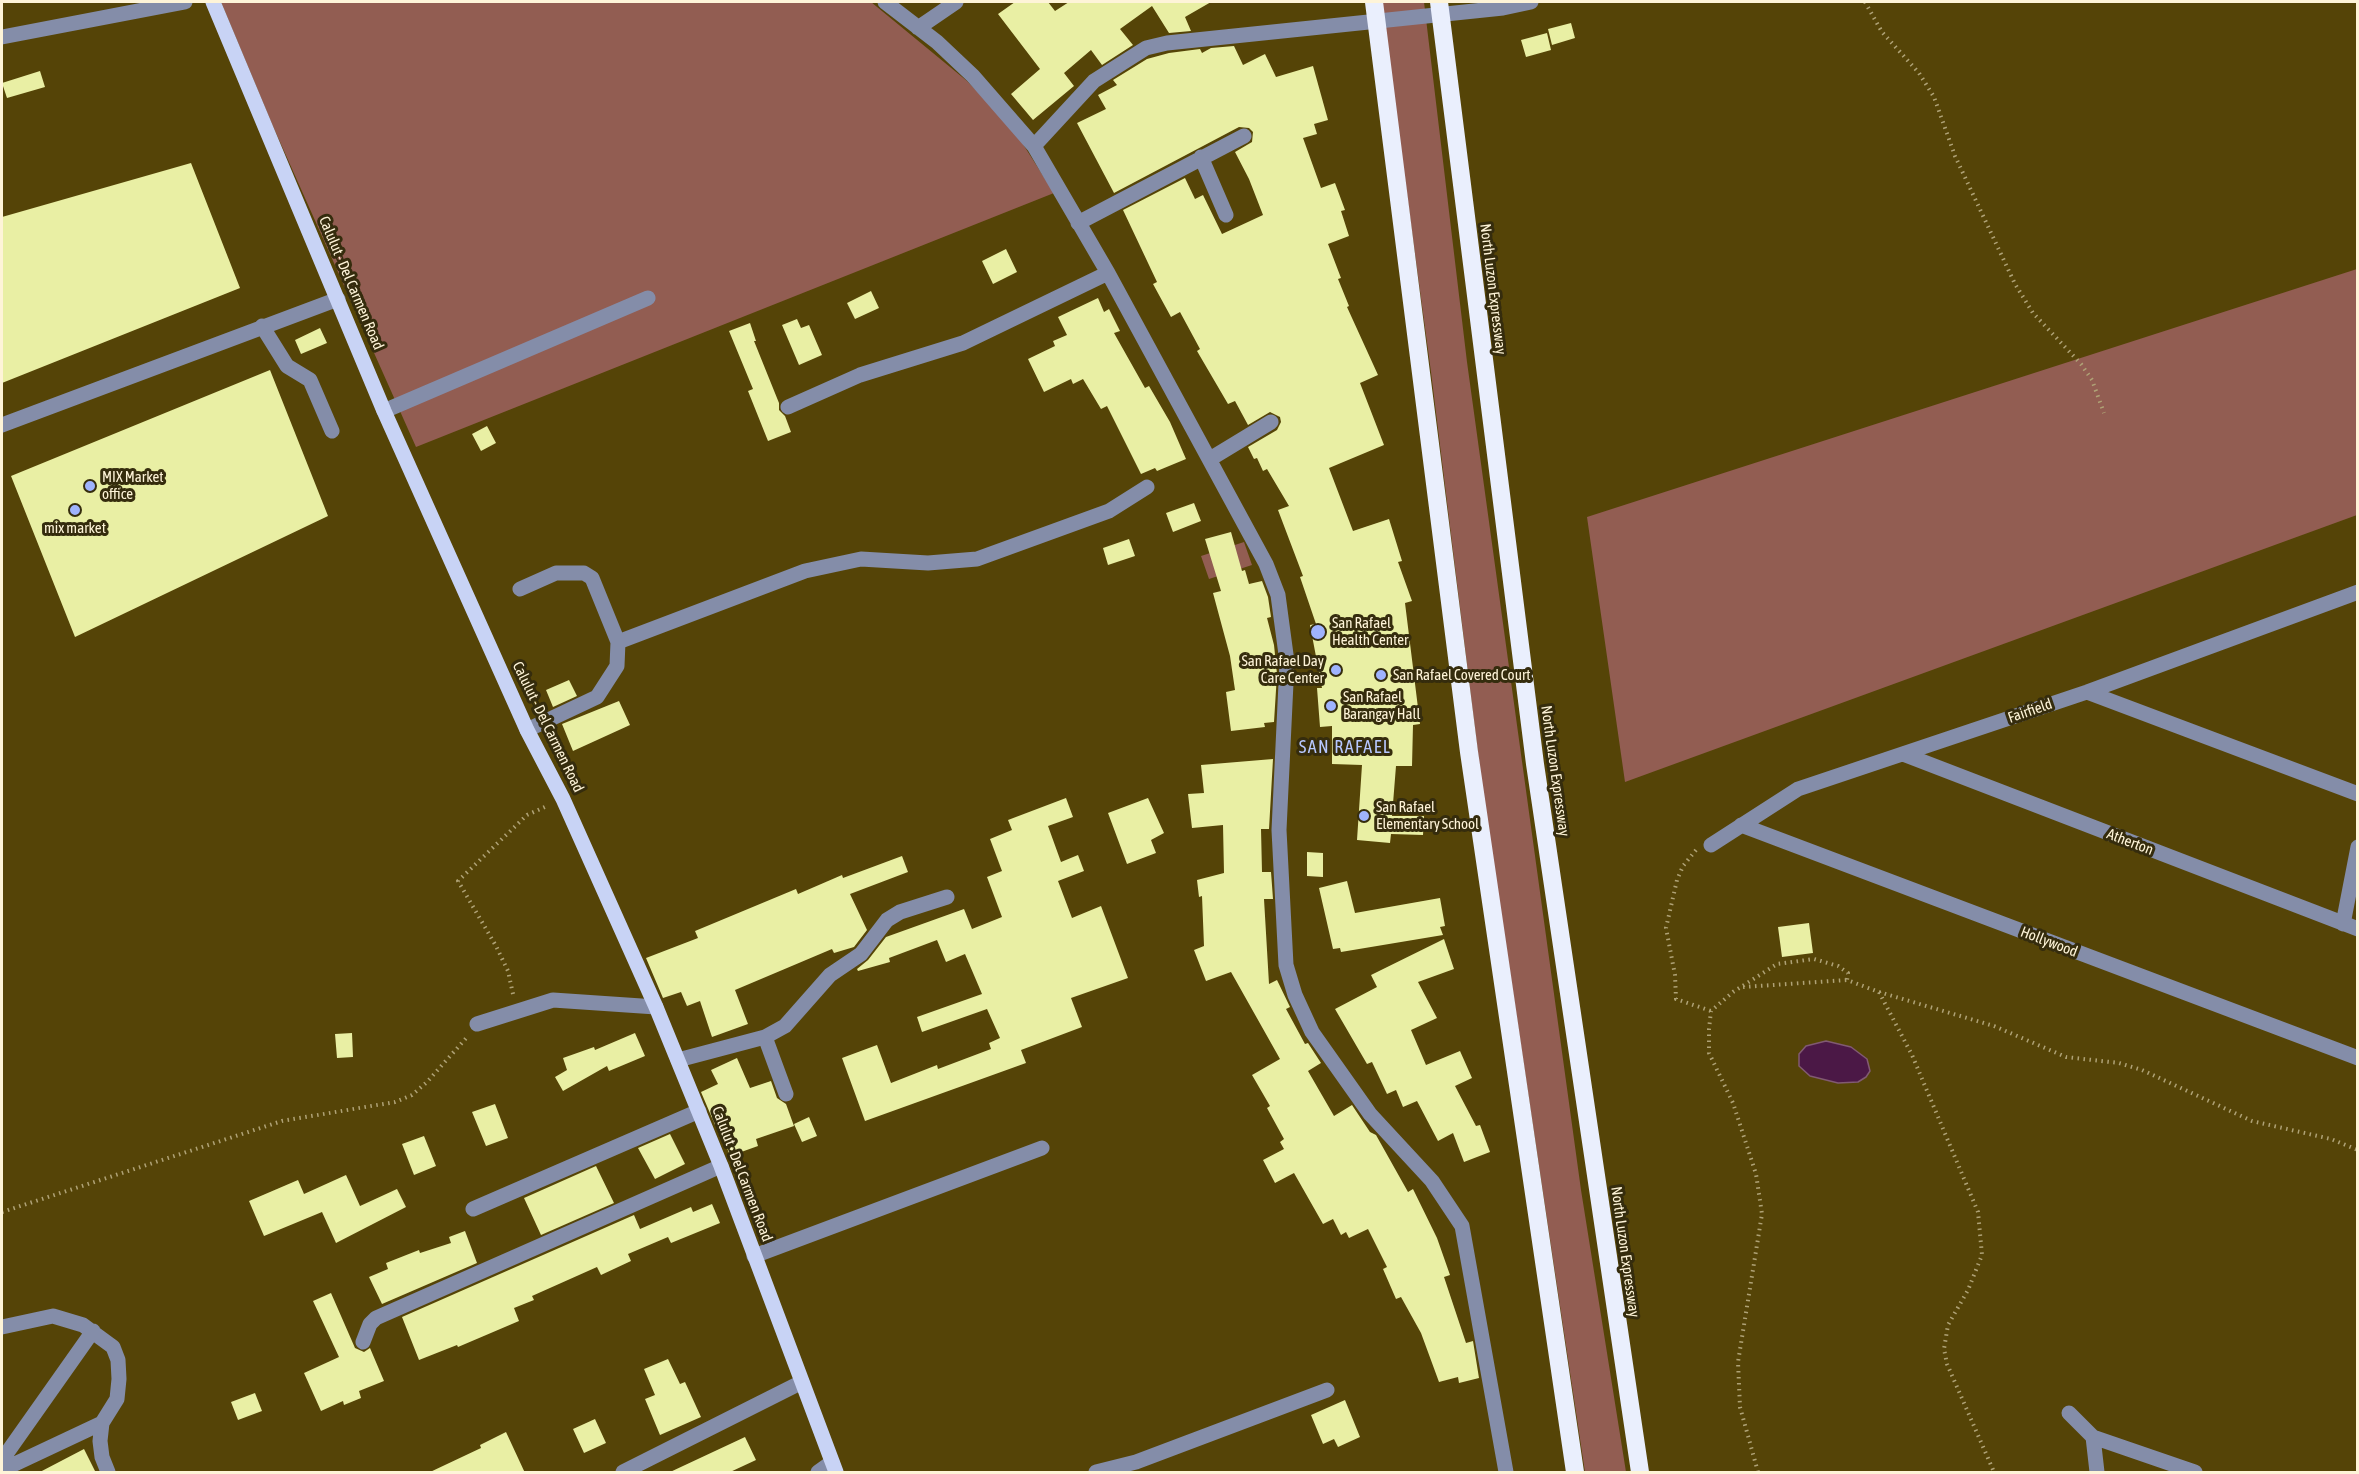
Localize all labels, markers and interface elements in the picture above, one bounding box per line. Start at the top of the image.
street label: Calulut - Del Carmen Road [315,214,387,352]
street label: North Luzon Expressway [1476,222,1510,356]
place label: MIX Market office [102,468,164,503]
marker: MIX Market office [83,479,97,493]
marker: mix market [68,503,82,517]
place label: mix market [44,519,106,537]
place label: San Rafael Health Center [1332,614,1408,649]
marker: San Rafael Health Center [1309,623,1327,641]
place label: San Rafael Day Care Center [1241,652,1324,687]
street label: Calulut - Del Carmen Road [508,659,588,795]
marker: San Rafael Day Care Center [1329,663,1343,677]
place label: San Rafael Covered Court [1393,666,1530,684]
marker: San Rafael Covered Court [1374,668,1388,682]
place label: San Rafael Barangay Hall [1343,688,1420,723]
street label: Fairfield [2005,695,2055,727]
marker: San Rafael Barangay Hall [1324,699,1338,713]
street label: North Luzon Expressway [1537,704,1573,838]
district label: SAN RAFAEL [1299,736,1391,758]
place label: San Rafael Elementary School [1376,798,1479,833]
marker: San Rafael Elementary School [1357,809,1371,823]
street label: Atherton [2104,825,2156,859]
street label: Hollywood [2018,923,2080,961]
street label: Calulut - Del Carmen Road [708,1104,776,1244]
street label: North Luzon Expressway [1607,1185,1643,1319]

